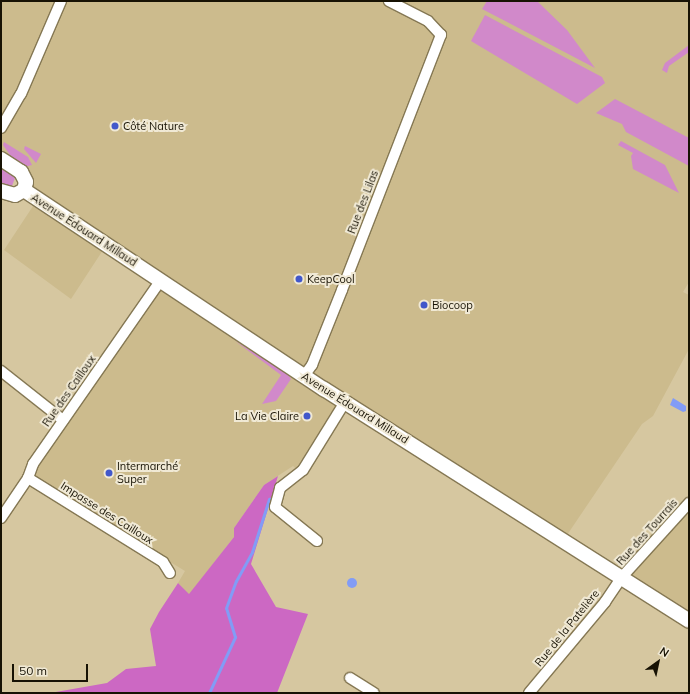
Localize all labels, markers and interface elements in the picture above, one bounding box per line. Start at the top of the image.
place label: Côté Nature [123,119,184,133]
marker: Côté Nature [110,121,120,131]
street label: Rue des Lilas [345,168,381,236]
street label: Avenue Édouard Millaud [29,191,139,269]
place label: KeepCool [307,272,355,286]
marker: KeepCool [294,274,304,284]
place label: Biocoop [432,298,473,312]
marker: Biocoop [419,300,429,310]
street label: Rue des Cailloux [39,353,99,429]
street label: Avenue Édouard Millaud [299,370,411,446]
place label: La Vie Claire [235,409,299,423]
marker: La Vie Claire [302,411,312,421]
place label: Intermarché Super [117,460,178,486]
marker: Intermarché Super [104,468,114,478]
street label: Impasse des Cailloux [58,479,156,547]
street label: Rue des Tourrais [614,496,680,568]
street label: Rue de la Patelière [532,587,602,669]
north arrow [638,642,678,682]
text: N [657,644,672,660]
scale bar [14,656,90,682]
text: 50 m [19,663,47,678]

